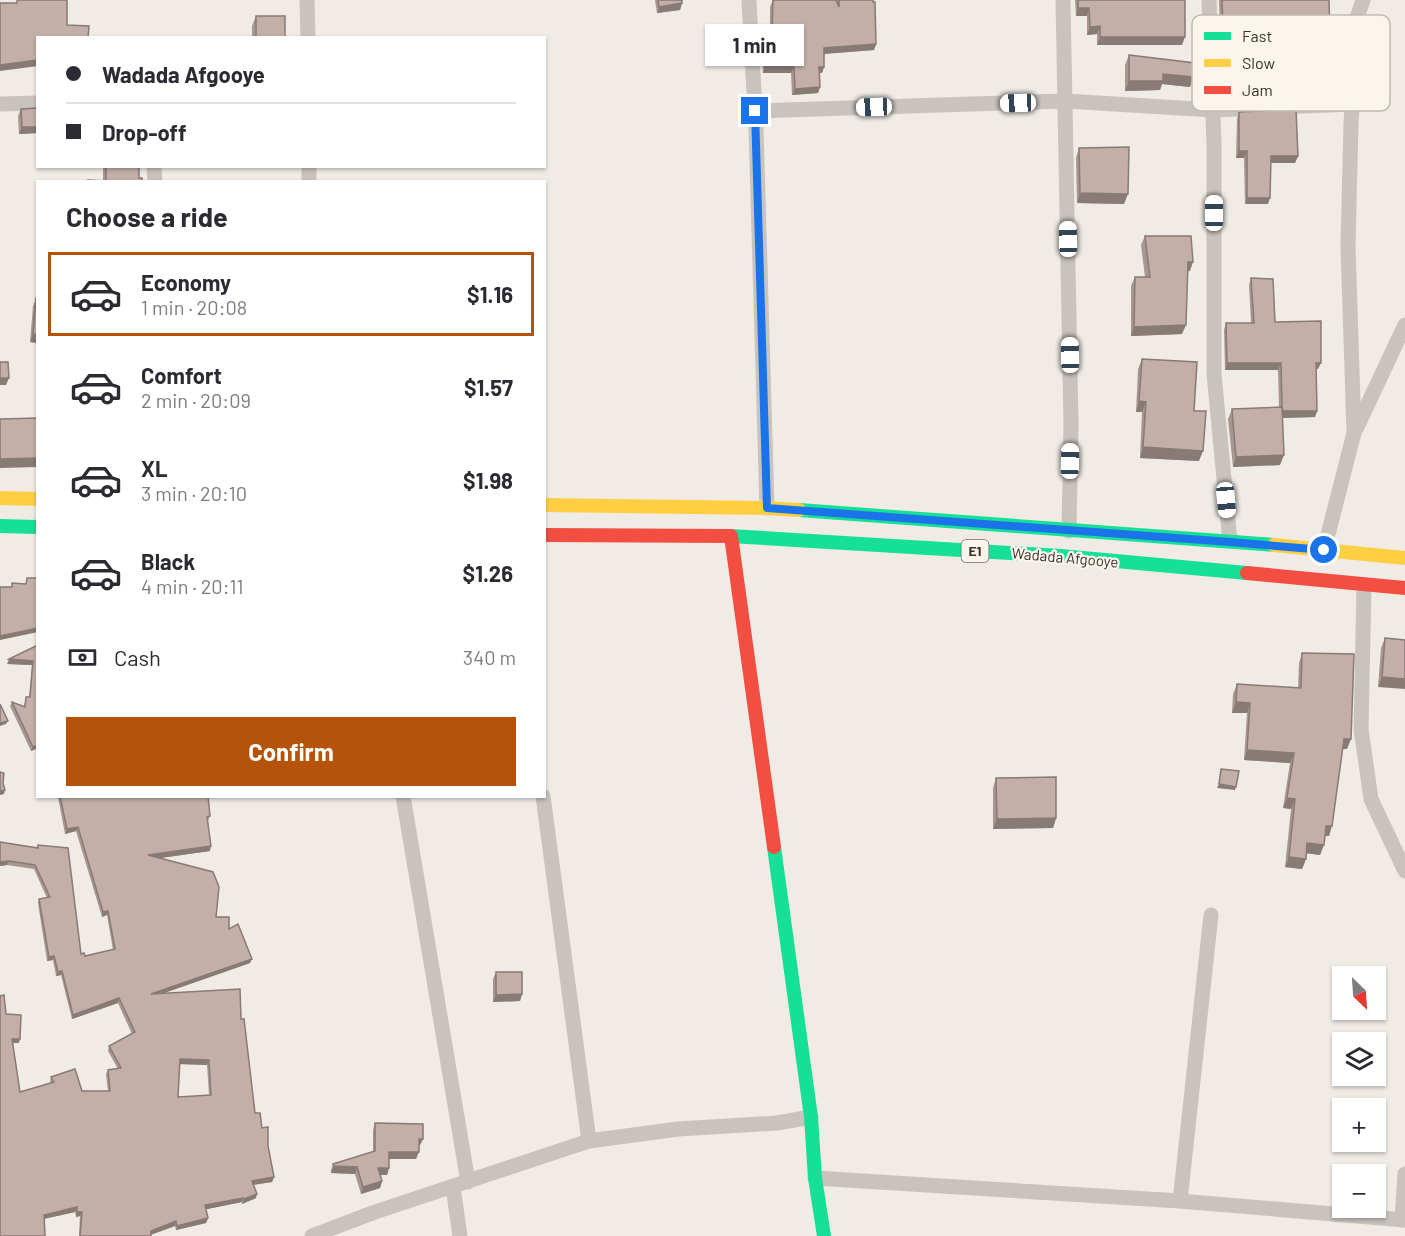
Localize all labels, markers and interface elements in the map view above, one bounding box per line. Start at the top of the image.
legend [1192,15,1390,111]
callout: 1 min [706,24,804,66]
text: Fast [1242,26,1272,45]
text: 1 min [733,33,776,57]
text: Slow [1242,53,1275,72]
text: Wadada Afgooye [102,61,265,87]
text: Jam [1242,80,1273,99]
car [1000,93,1036,113]
route end [741,97,768,124]
car [856,97,892,117]
text: Drop-off [102,119,186,145]
car [1205,195,1223,231]
text: Choose a ride [66,200,228,232]
car [1059,221,1077,257]
icon: car [69,267,123,321]
text: Economy [141,269,231,295]
text: $1.16 [467,281,513,307]
text: 1 min · 20:08 [141,295,247,319]
car [1061,337,1079,373]
icon: car [69,360,123,414]
text: Comfort [141,362,222,388]
text: $1.57 [464,374,513,400]
text: 2 min · 20:09 [141,388,251,412]
car [1061,443,1079,479]
icon: car [69,453,123,507]
text: XL [141,455,167,481]
text: $1.98 [463,467,513,493]
text: 3 min · 20:10 [141,481,247,505]
car [1215,481,1237,519]
route start [1310,536,1337,563]
road number: E1 [962,540,988,562]
street label: Wadada Afgooye [1011,543,1119,571]
icon: car [69,546,123,600]
text: Black [141,548,195,574]
text: $1.26 [463,560,513,586]
text: 4 min · 20:11 [141,574,244,598]
icon: cash [66,641,99,674]
text: Cash [114,644,161,670]
text: 340 m [463,645,516,669]
button: Confirm [66,717,516,786]
north arrow [1332,966,1386,1020]
map controls [1332,966,1386,1218]
button: layers [1332,1032,1386,1086]
button: + [1332,1098,1386,1152]
button: − [1332,1164,1386,1218]

